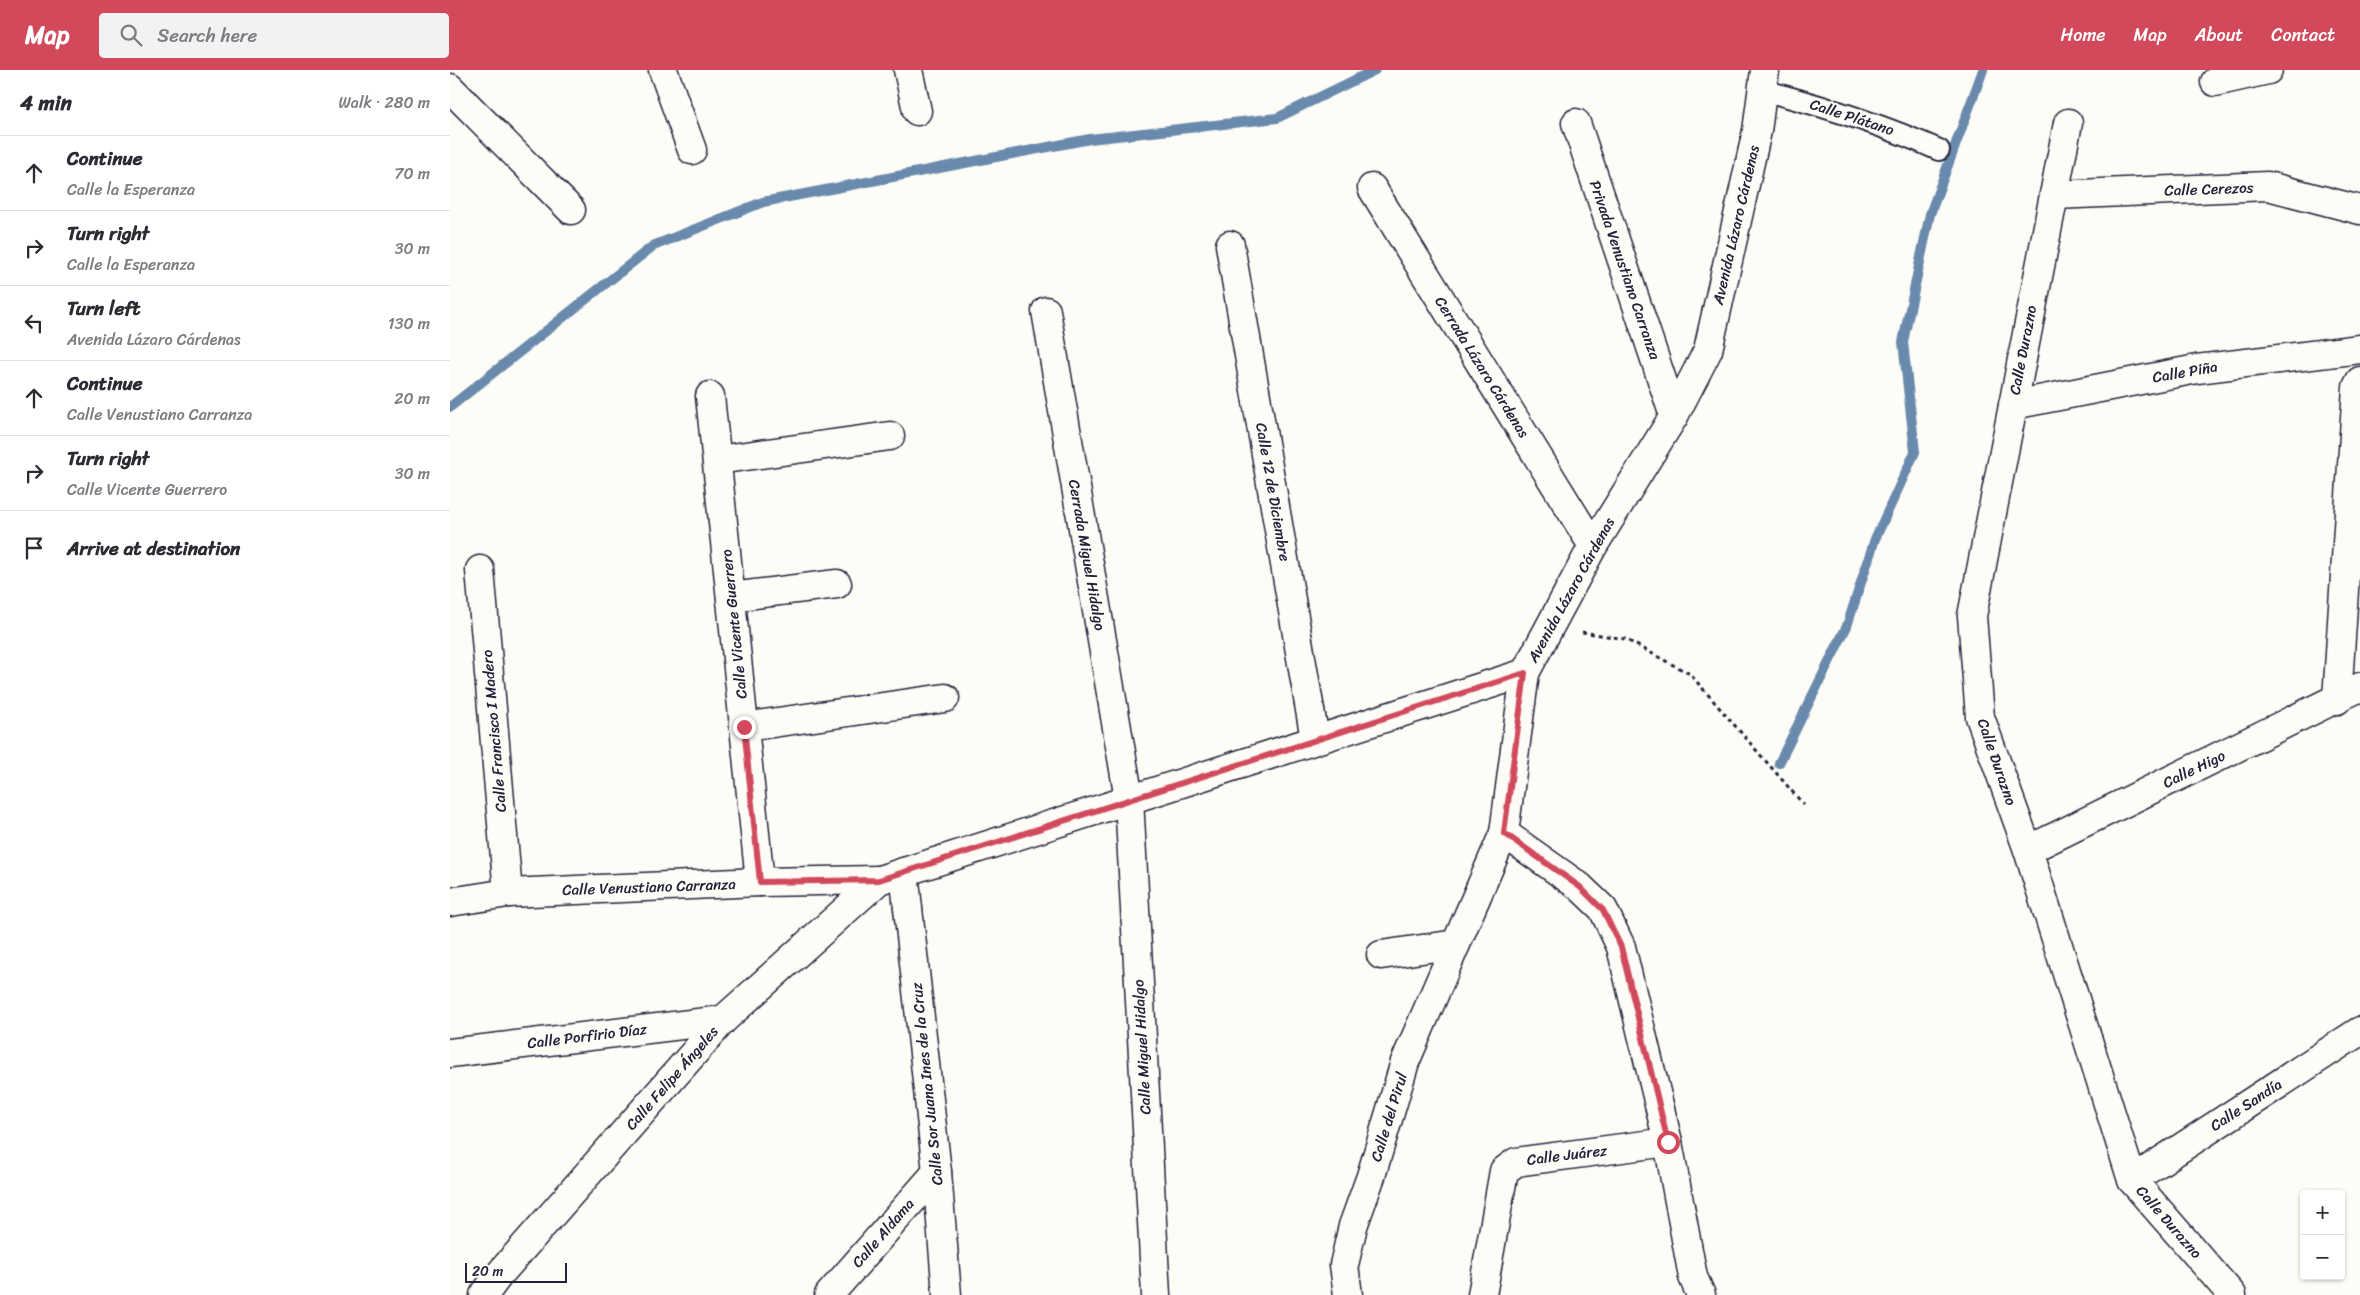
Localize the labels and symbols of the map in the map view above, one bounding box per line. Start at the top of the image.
street label: Calle Plátano [1806,91,1898,143]
street label: Avenida Lázaro Cárdenas [1705,142,1767,308]
street label: Calle Cerezos [2164,174,2254,204]
street label: Privada Venustiano Carranza [1582,177,1668,364]
street label: Cerrada Lázaro Cárdenas [1428,291,1537,444]
street label: Calle Durazno [2002,303,2044,397]
street label: Calle Piña [2150,353,2220,391]
street label: Calle 12 de Diciembre [1248,421,1298,564]
street label: Cerrada Miguel Hidalgo [1061,477,1113,633]
street label: Avenida Lázaro Cárdenas [1520,512,1622,668]
street label: Calle Vicente Guerrero [713,547,755,700]
street label: Calle Francisco I Madero [474,648,514,813]
street label: Calle Durazno [1970,715,2024,809]
route end [733,716,756,739]
street label: Calle Higo [2158,742,2230,795]
street label: Calle Venustiano Carranza [562,871,737,903]
street label: Calle Miguel Hidalgo [1125,978,1159,1115]
street label: Calle Sor Juana Ines de la Cruz [903,980,951,1187]
street label: Calle Porfirio Díaz [526,1016,649,1056]
street label: Calle Felipe Ángeles [619,1020,725,1136]
street label: Calle del Pirul [1363,1068,1415,1165]
street label: Calle Sandía [2205,1072,2288,1138]
route start [1657,1131,1680,1154]
street label: Calle Juárez [1525,1137,1609,1173]
street label: Calle Durazno [2129,1179,2209,1265]
street label: Calle Aldama [845,1192,921,1274]
scale bar [465,1260,568,1283]

